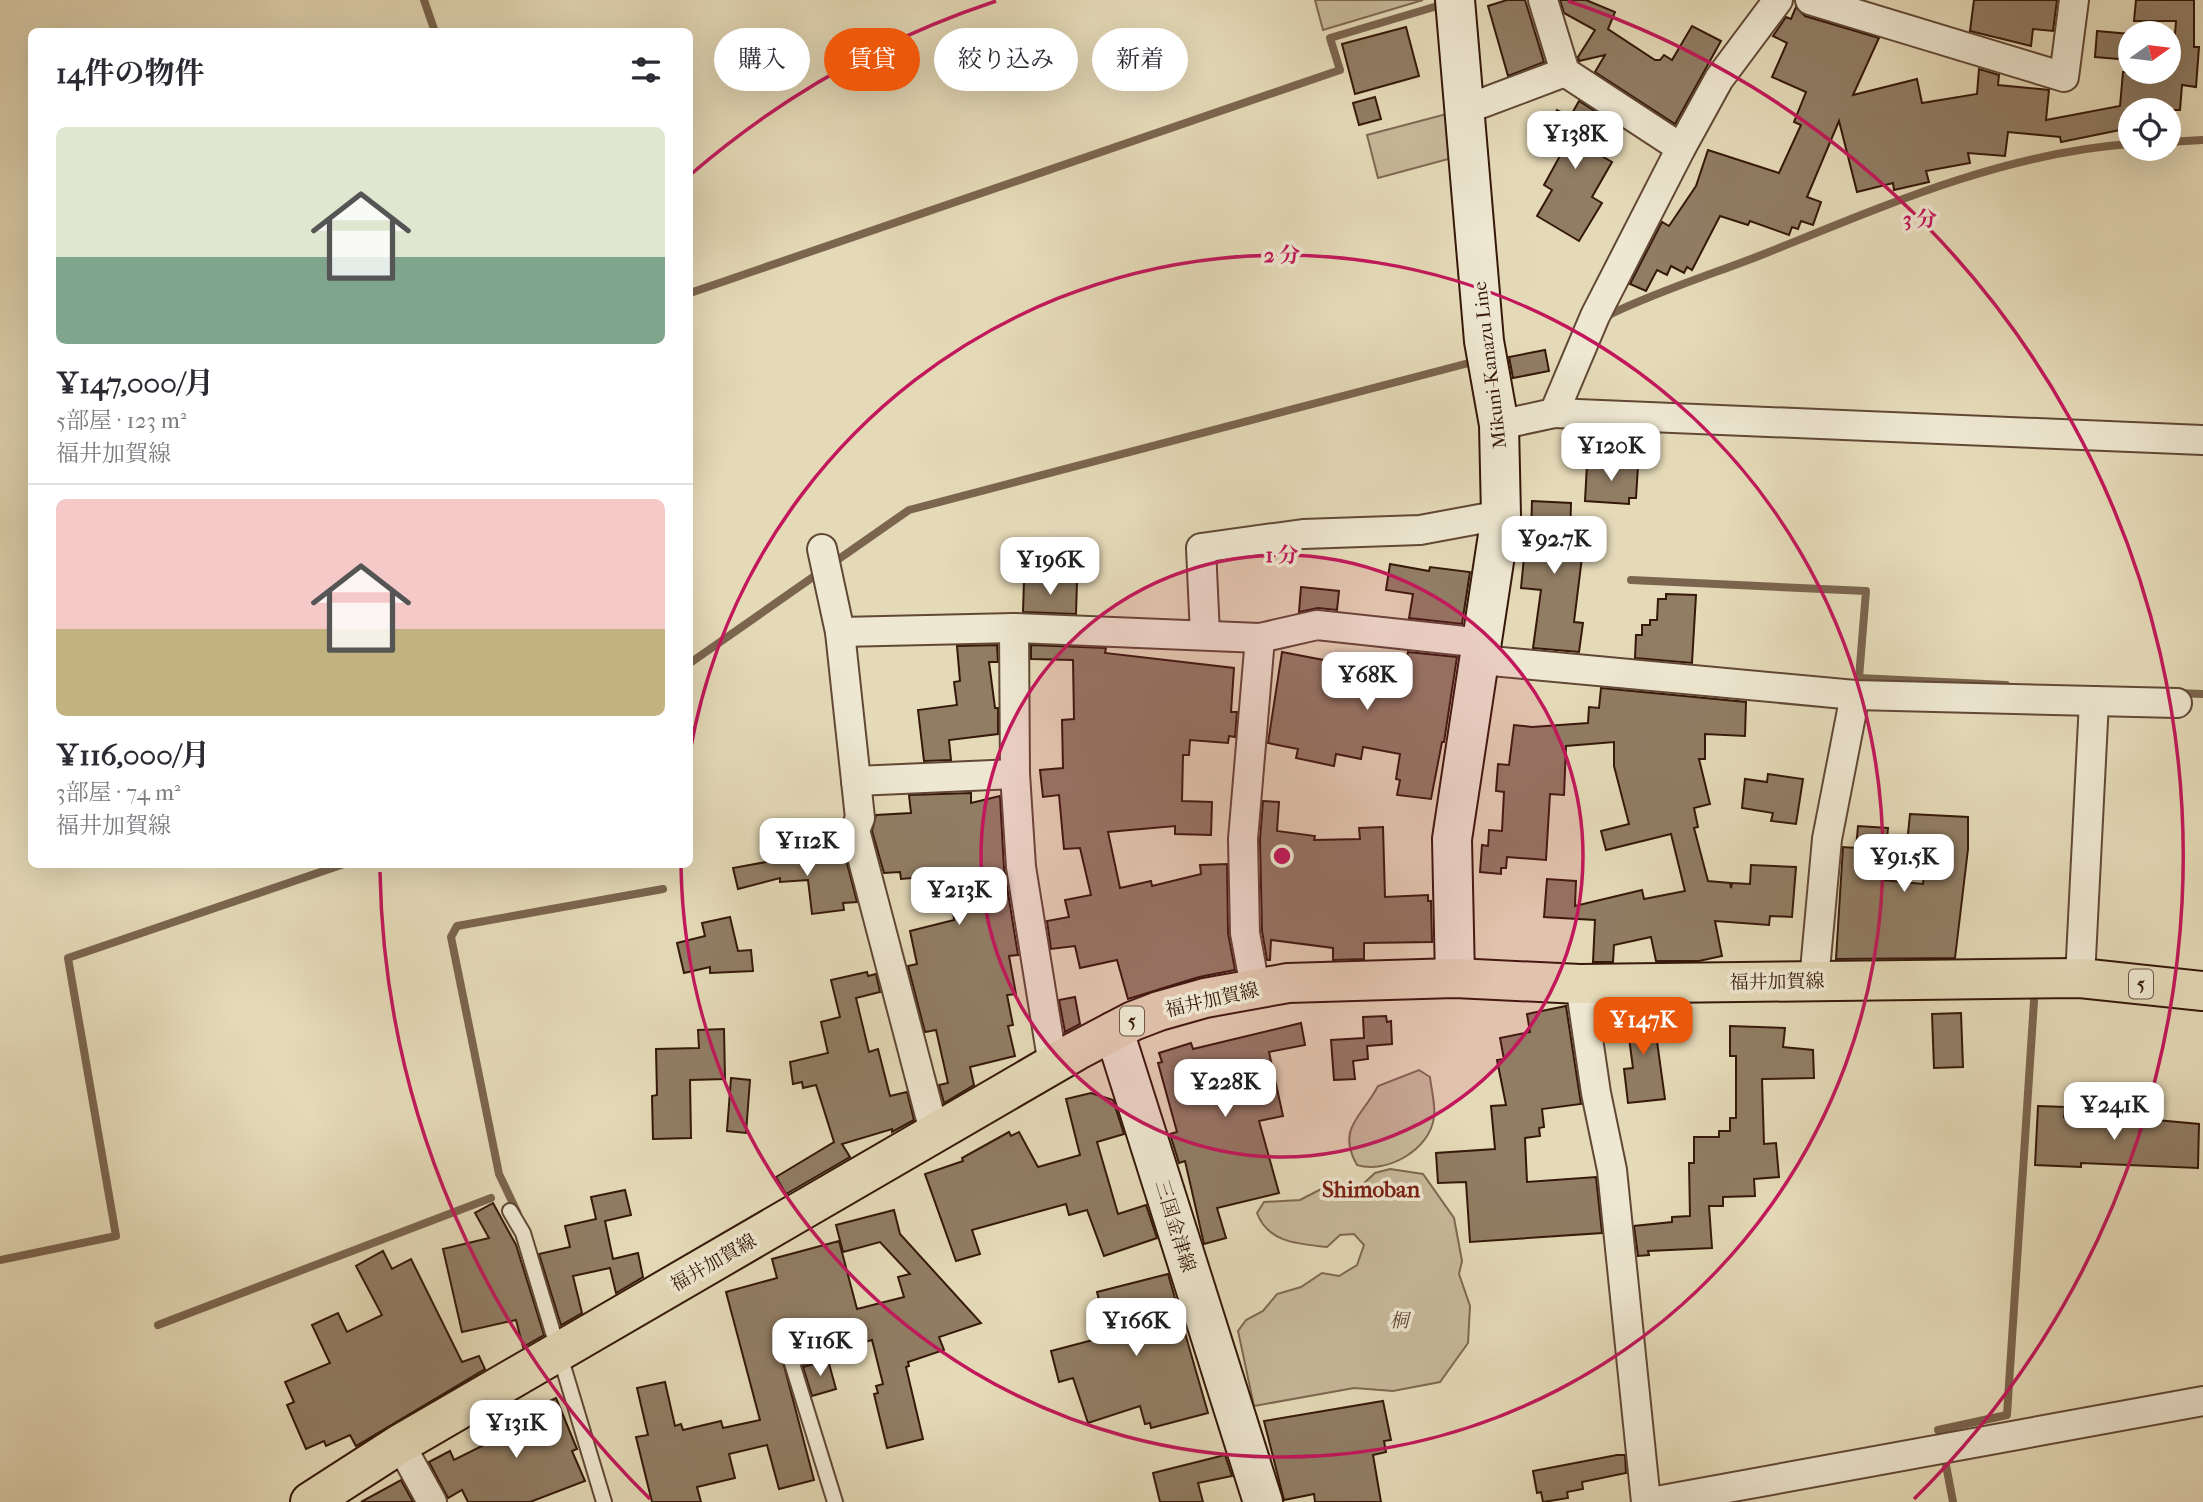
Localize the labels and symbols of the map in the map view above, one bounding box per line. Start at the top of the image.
north arrow [2118,21,2180,84]
pin: ¥138K [1526,111,1624,171]
text: 3 分 [1903,207,1937,231]
text: 2 分 [1264,243,1300,267]
street label: Mikuni-Kanazu Line [1469,280,1511,450]
pin: ¥120K [1562,424,1660,483]
pin: ¥92.7K [1497,516,1611,576]
pin: ¥196K [1001,538,1099,597]
text: 1 分 [1266,543,1299,567]
pin: ¥68K [1326,652,1408,712]
pin: ¥112K [758,818,856,878]
pin: ¥91.5K [1847,834,1961,894]
centre of rings [1270,844,1294,868]
pin: ¥213K [910,867,1008,927]
street label: 福井加賀線 [1729,970,1825,994]
road number: 5 [2129,970,2153,999]
street label: 福井加賀線 [1163,979,1261,1021]
pin: ¥147K [1594,998,1692,1057]
road number: 5 [1120,1006,1144,1036]
pin: ¥228K [1176,1060,1274,1119]
pin: ¥241K [2065,1082,2163,1142]
district label: Shimoban [1322,1176,1421,1203]
street label: 三国金津線 [1151,1178,1199,1275]
street label: 福井加賀線 [667,1230,760,1296]
pin: ¥166K [1087,1298,1185,1358]
park label: 桐 [1389,1310,1411,1332]
pin: ¥116K [771,1318,869,1378]
pin: ¥131K [467,1400,565,1460]

